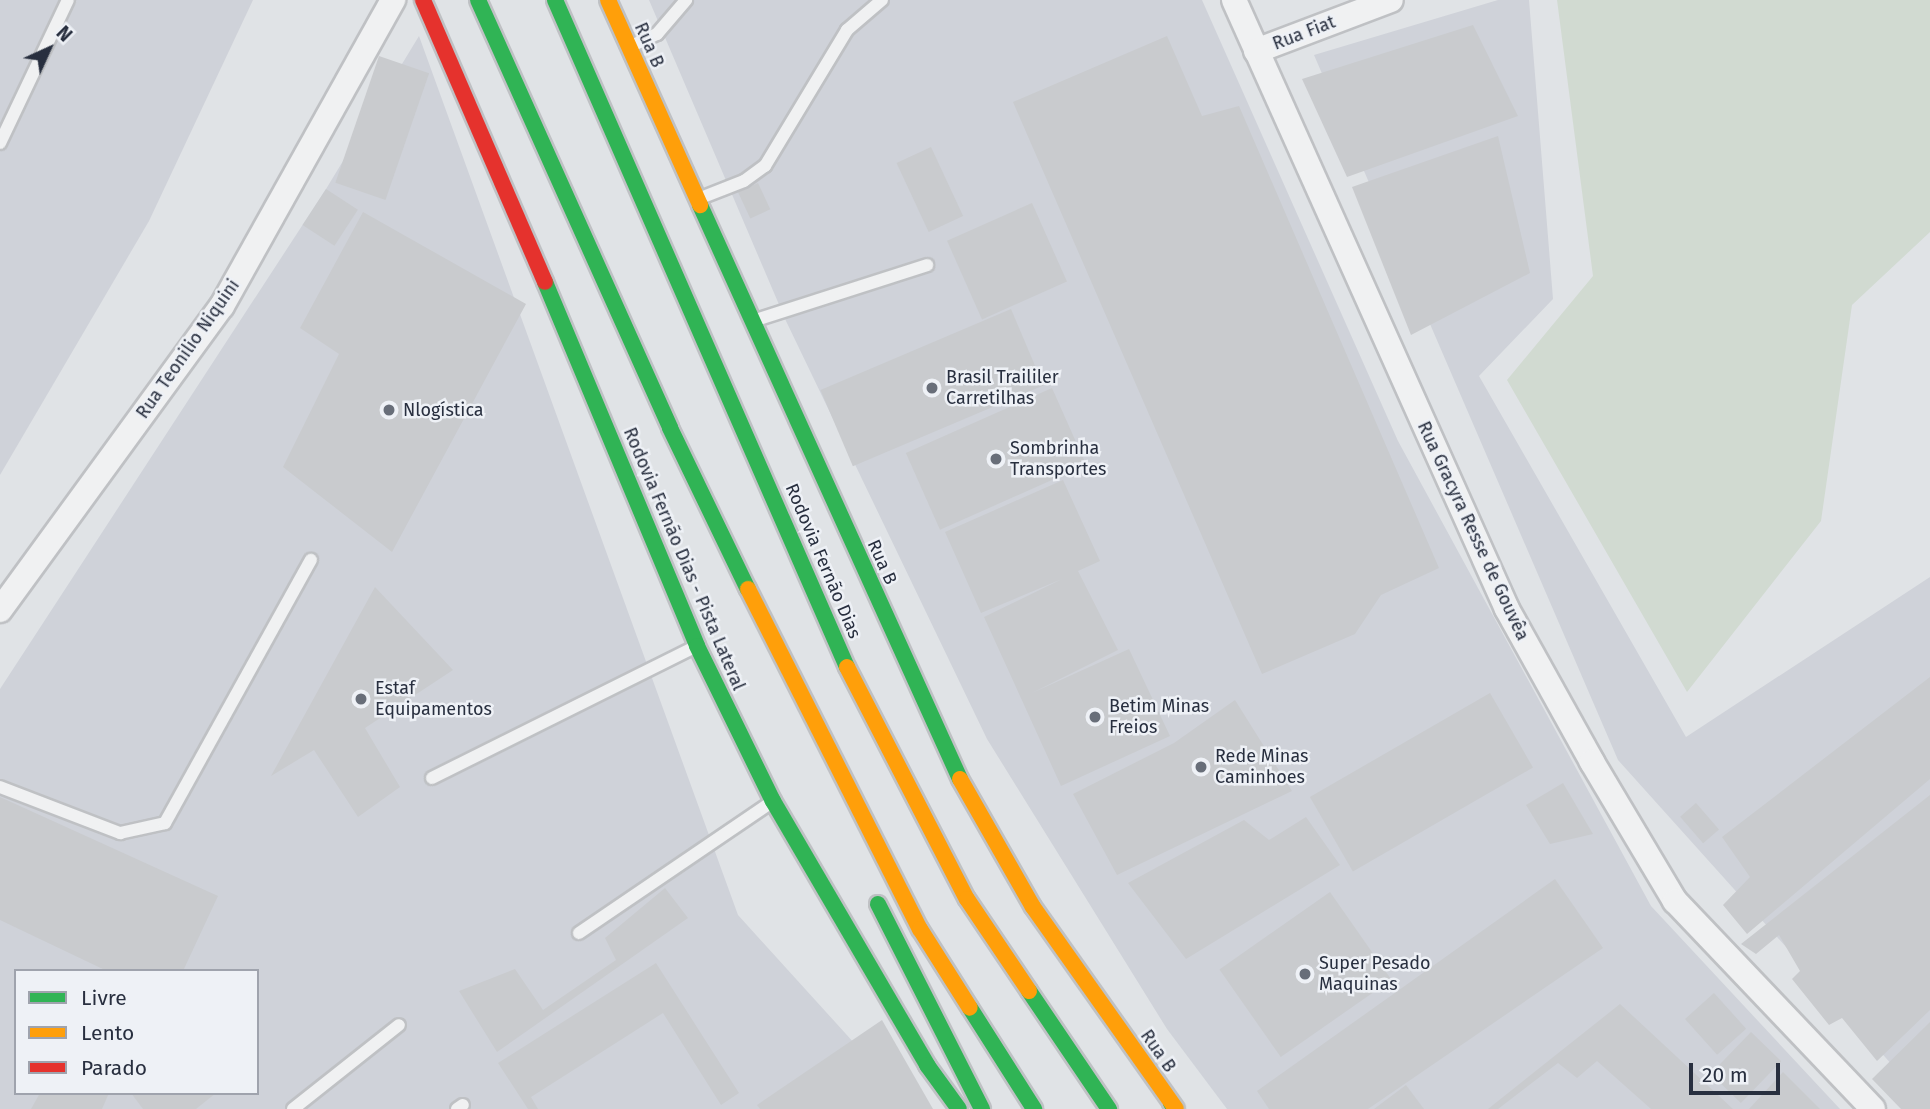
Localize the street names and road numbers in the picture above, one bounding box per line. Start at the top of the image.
street label: Rua Fiat [1270,11,1338,55]
street label: Rua B [630,19,668,71]
street label: Rua Teonilio Niquini [132,275,244,423]
street label: Rua Gracyra Resse de Gouvêa [1413,418,1533,644]
street label: Rodovia Fernão Dias - Pista Lateral [619,424,749,694]
street label: Rodovia Fernão Dias [781,480,865,642]
street label: Rua B [863,536,901,588]
street label: Rua B [1136,1026,1180,1076]

